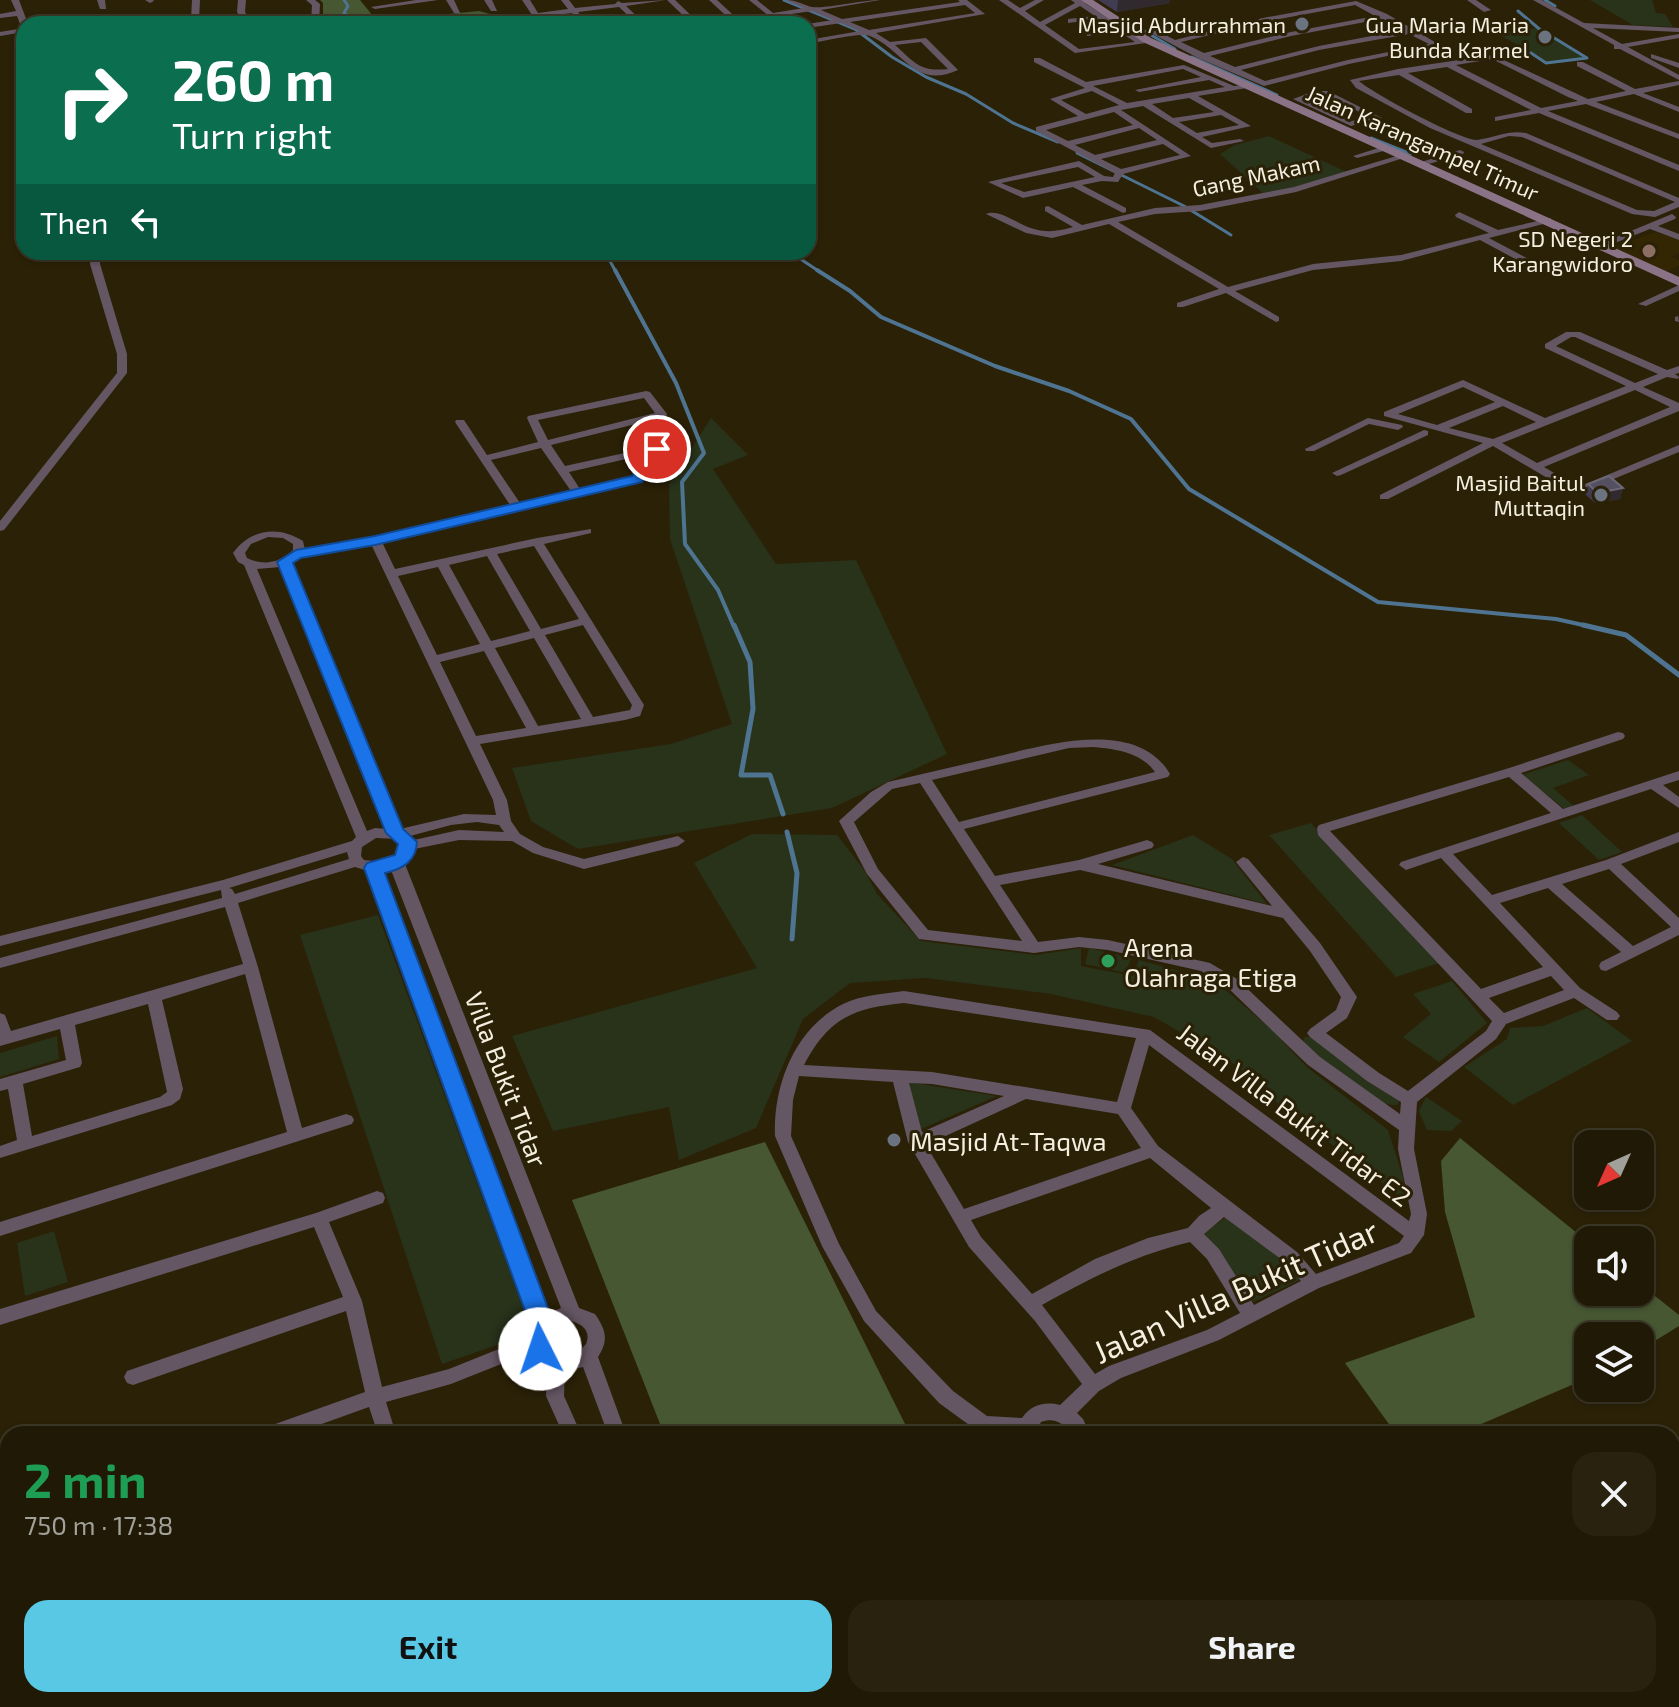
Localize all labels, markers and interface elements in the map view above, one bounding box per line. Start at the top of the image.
place label: Masjid Abdurrahman [1078,11,1286,38]
place label: Gua Maria Maria Bunda Karmel [1365,11,1529,62]
marker: Masjid Abdurrahman [1293,15,1311,33]
marker: Gua Maria Maria Bunda Karmel [1536,28,1554,46]
text: 260 m [172,45,334,112]
icon: right [40,48,144,152]
street label: Jalan Karangampel Timur [1303,79,1544,205]
text: Turn right [172,113,332,156]
street label: Gang Makam [1190,149,1322,201]
icon: left [124,200,168,244]
text: Then [40,204,108,240]
place label: SD Negeri 2 Karangwidoro [1492,225,1633,276]
marker: SD Negeri 2 Karangwidoro [1640,242,1658,260]
pin [623,415,691,483]
icon: arrive [635,427,679,471]
place label: Masjid Baitul Muttaqin [1455,469,1585,520]
marker: Masjid Baitul Muttaqin [1592,486,1610,504]
place label: Arena Olahraga Etiga [1124,931,1297,992]
marker: Arena Olahraga Etiga [1099,952,1117,970]
street label: Villa Bukit Tidar [459,987,555,1171]
street label: Jalan Villa Bukit Tidar E2 [1172,1016,1418,1212]
place label: Masjid At-Taqwa [910,1125,1107,1156]
north arrow [1574,1130,1654,1210]
map controls [1574,1130,1654,1402]
marker: Masjid At-Taqwa [885,1131,903,1149]
street label: Jalan Villa Bukit Tidar [1087,1210,1383,1370]
button: sound [1574,1226,1654,1306]
position arrow [498,1307,582,1391]
button: layers [1574,1322,1654,1402]
text: 2 min [24,1450,147,1508]
button: close [1572,1452,1656,1536]
text: 750 m · 17:38 [24,1509,173,1540]
button: Exit [24,1600,832,1692]
button: Share [848,1600,1656,1692]

